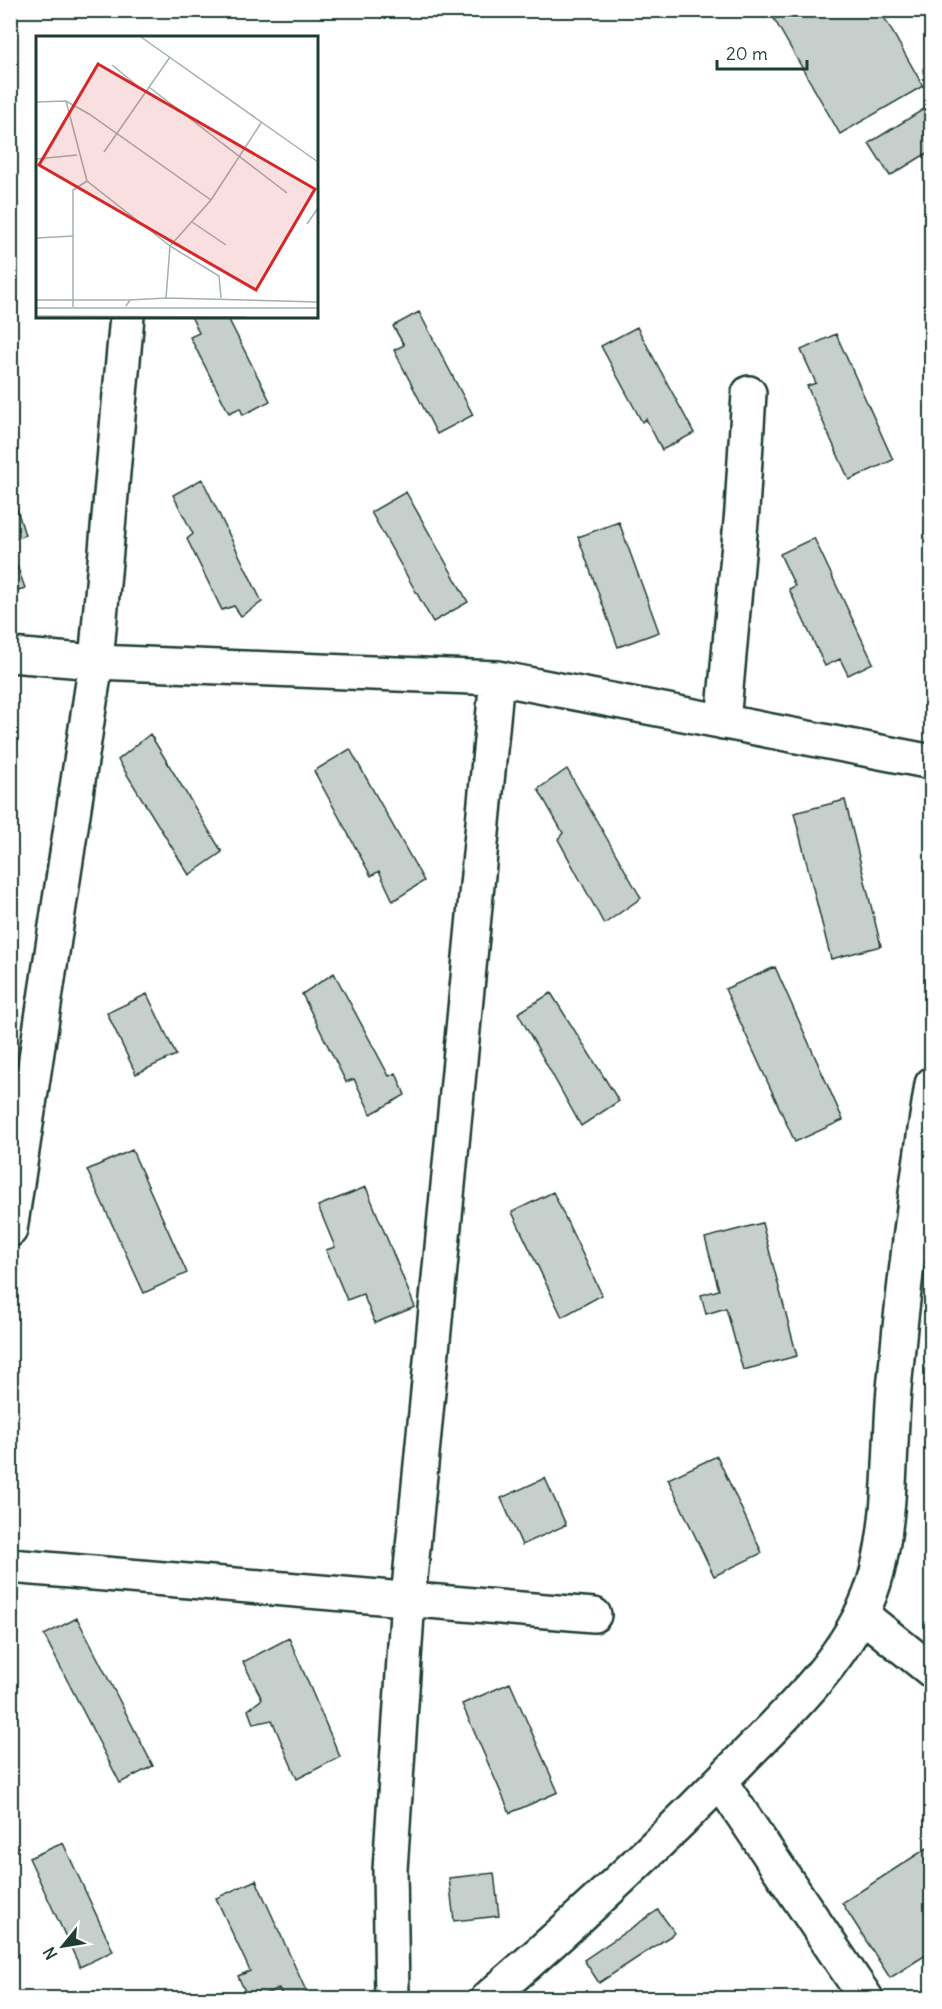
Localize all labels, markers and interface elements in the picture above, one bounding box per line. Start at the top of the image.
scale bar [717,33,807,71]
inset map [36,36,318,318]
text: 20 m [726,42,768,65]
north arrow [33,1916,93,1976]
text: N [39,1944,61,1963]

